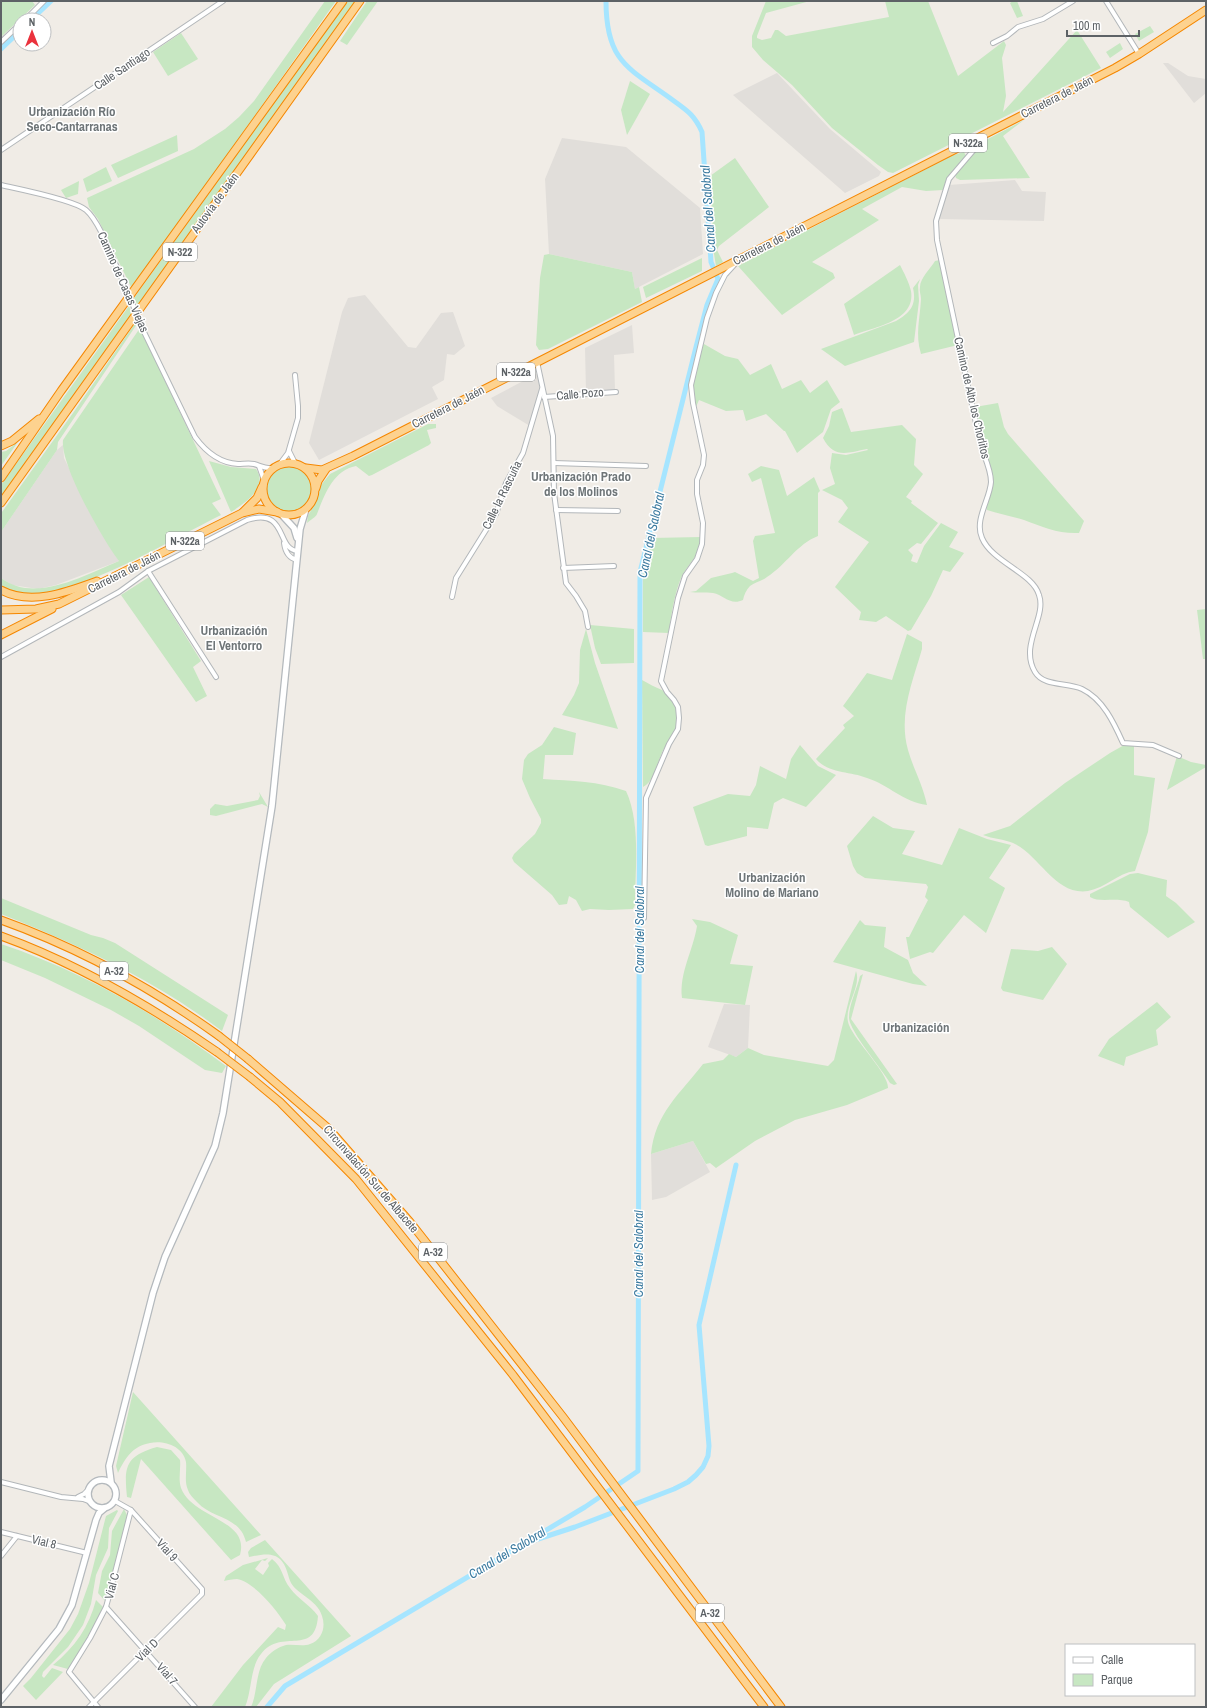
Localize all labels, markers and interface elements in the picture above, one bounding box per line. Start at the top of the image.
north arrow [12,12,52,52]
scale bar [1067,12,1139,38]
text: N [29,15,35,29]
text: 100 m [1073,18,1100,34]
street label: Calle Santiago [91,44,153,94]
street label: Carretera de Jaén [1018,72,1096,122]
district label: Urbanización Río Seco-Cantarranas [26,103,118,135]
road number: N-322a [949,134,987,152]
water label: Canal del Salobral [696,164,720,253]
street label: Autovía de Jaén [187,170,242,237]
street label: Carretera de Jaén [730,219,808,269]
street label: Camino de Casas Viejas [94,229,152,335]
road number: N-322 [163,243,197,261]
street label: Camino de Alto los Chorlitos [950,335,994,461]
road number: N-322a [497,363,535,381]
street label: Carretera de Jaén [409,382,487,432]
street label: Calle Pozo [556,384,604,404]
street label: Calle la Rascuña [479,458,526,532]
district label: Urbanización Prado de los Molinos [531,468,631,500]
water label: Canal del Salobral [634,490,668,579]
road number: N-322a [166,532,204,550]
street label: Carretera de Jaén [85,547,163,597]
district label: Urbanización El Ventorro [201,622,267,654]
district label: Urbanización Molino de Mariano [725,869,819,901]
water label: Canal del Salobral [631,886,648,974]
road number: A-32 [100,962,128,980]
district label: Urbanización [883,1019,949,1036]
street label: Circunvalación Sur de Albacete [320,1122,422,1236]
water label: Canal del Salobral [630,1210,647,1298]
road number: A-32 [419,1243,447,1261]
water label: Canal del Salobral [465,1523,549,1583]
street label: Vial 8 [30,1531,58,1553]
street label: Vial 9 [153,1535,181,1565]
street label: Vial C [101,1571,123,1601]
road number: A-32 [696,1604,724,1622]
street label: Vial D [132,1635,162,1665]
legend [1065,1644,1195,1696]
text: Calle [1101,1652,1123,1668]
street label: Vial 7 [153,1659,182,1689]
text: Parque [1101,1672,1133,1688]

